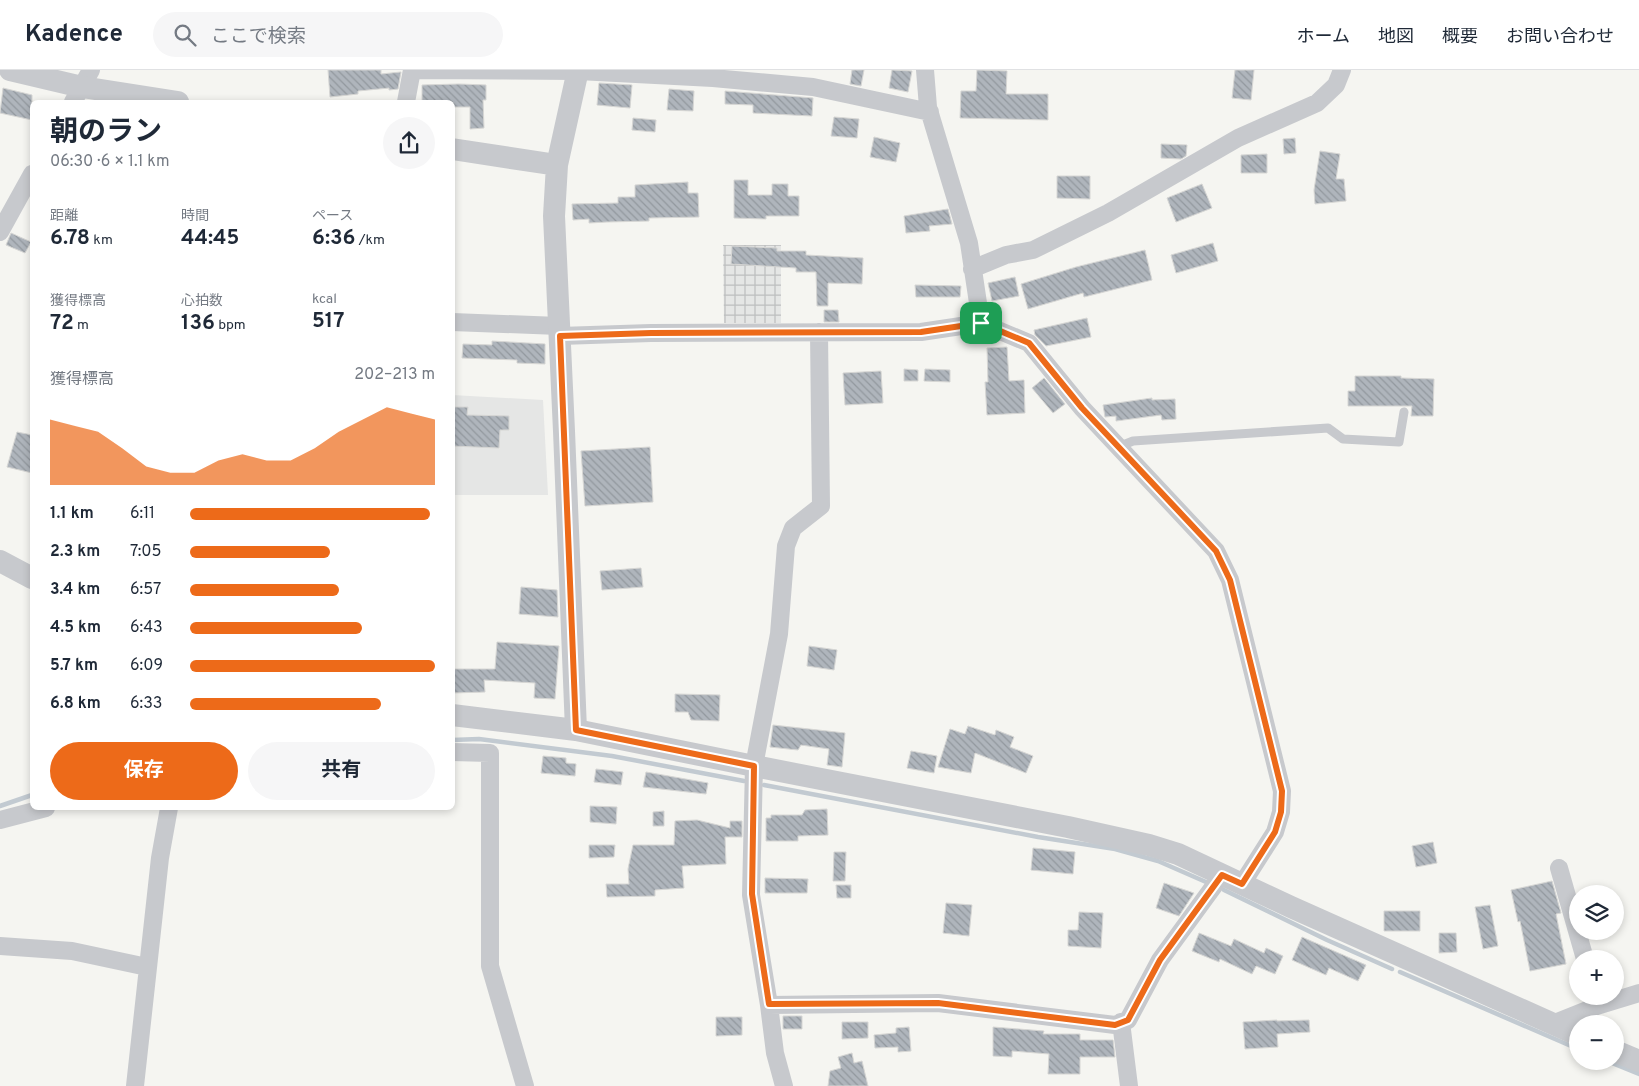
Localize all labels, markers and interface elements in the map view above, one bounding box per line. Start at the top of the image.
search box [153,12,503,57]
text: Kadence [25,20,123,50]
icon: search [171,21,199,49]
text: ここで検索 [211,25,306,49]
text: ホーム [1297,26,1350,49]
text: 地図 [1378,26,1414,49]
text: 概要 [1442,26,1478,49]
text: お問い合わせ [1506,26,1614,49]
text: 朝のラン [50,115,162,151]
button: share [383,117,435,169]
text: 06:30 · 6 × 1.1 km [50,152,169,172]
text: 距離 [50,208,78,225]
text: 時間 [181,208,209,225]
text: ペース [312,208,353,225]
text: 6.78 [50,225,90,252]
text: 44:45 [181,225,239,252]
text: 6:36 [312,225,356,252]
text: km [90,232,113,249]
text: /km [356,232,385,249]
text: kcal [312,291,337,308]
text: 獲得標高 [50,293,106,310]
text: 心拍数 [181,293,223,310]
pin [960,302,1002,344]
text: 517 [312,308,344,335]
icon: arrive [967,309,995,337]
text: 72 [50,310,74,337]
text: 136 [181,310,215,337]
text: m [74,317,89,334]
text: bpm [215,317,246,334]
text: 202–213 m [354,365,435,385]
text: 獲得標高 [50,370,114,390]
text: 1.1 km [50,504,94,524]
text: 6:11 [130,504,155,524]
text: 2.3 km [50,542,100,562]
text: 7:05 [130,542,162,562]
text: 3.4 km [50,580,100,600]
text: 6:57 [130,580,161,600]
text: 4.5 km [50,618,101,638]
text: 6:43 [130,618,163,638]
text: 5.7 km [50,656,98,676]
text: 6:09 [130,656,163,676]
text: 6.8 km [50,694,101,714]
text: 6:33 [130,694,162,714]
button: 保存 [50,742,238,800]
button: 共有 [248,742,435,800]
map controls [1569,885,1624,1070]
button: layers [1569,885,1624,940]
button: + [1569,950,1624,1005]
button: − [1569,1015,1624,1070]

